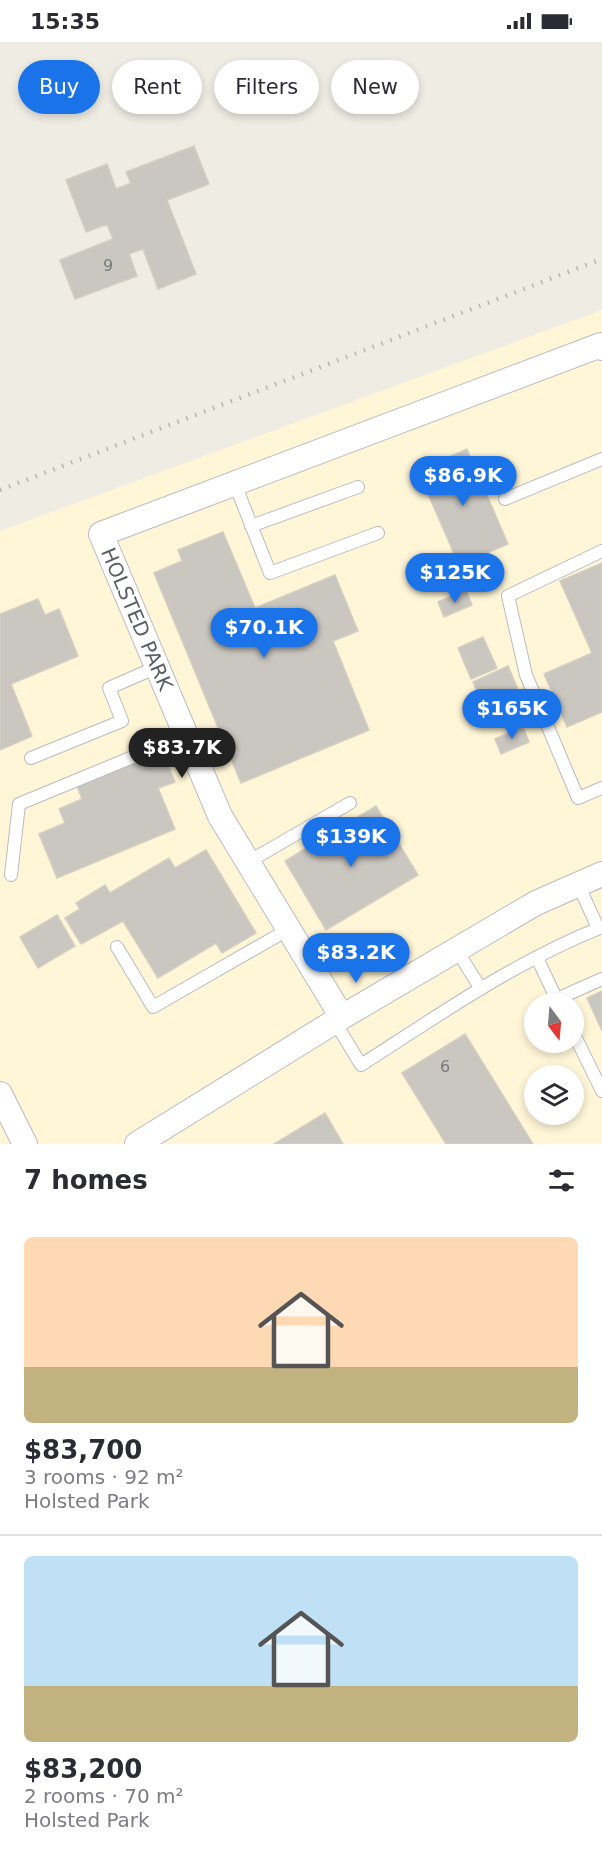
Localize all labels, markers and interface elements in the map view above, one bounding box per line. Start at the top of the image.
text: 15:35 [30,9,100,34]
chip: Buy [18,60,100,114]
chip: Rent [112,60,202,114]
chip: Filters [214,60,319,114]
chip: New [331,60,419,114]
house number: 9 [103,256,113,275]
pin: $86.9K [414,456,512,507]
text: $86.9K [424,463,502,487]
street label: HOLSTED PARK [96,544,178,695]
pin: $125K [413,553,497,604]
text: $125K [419,560,491,584]
pin: $70.1K [215,608,313,659]
text: $70.1K [225,615,303,639]
pin: $165K [470,689,554,740]
text: $165K [476,696,548,720]
pin: $83.7K [133,728,231,779]
text: $83.7K [143,735,221,759]
pin: $139K [309,817,393,868]
text: $139K [315,824,387,848]
pin: $83.2K [307,933,405,984]
text: $83.2K [317,940,395,964]
north arrow [524,993,584,1053]
map controls [524,993,584,1125]
house number: 6 [440,1057,450,1076]
button: layers [524,1065,584,1125]
icon: filters [545,1164,578,1197]
text: 7 homes [24,1165,148,1195]
icon: home [247,1276,355,1384]
text: $83,700 [24,1435,142,1465]
text: 3 rooms · 92 m² [24,1465,184,1489]
text: Holsted Park [24,1489,150,1513]
icon: home [247,1595,355,1703]
text: $83,200 [24,1754,142,1784]
text: 2 rooms · 70 m² [24,1784,184,1808]
text: Holsted Park [24,1808,150,1832]

